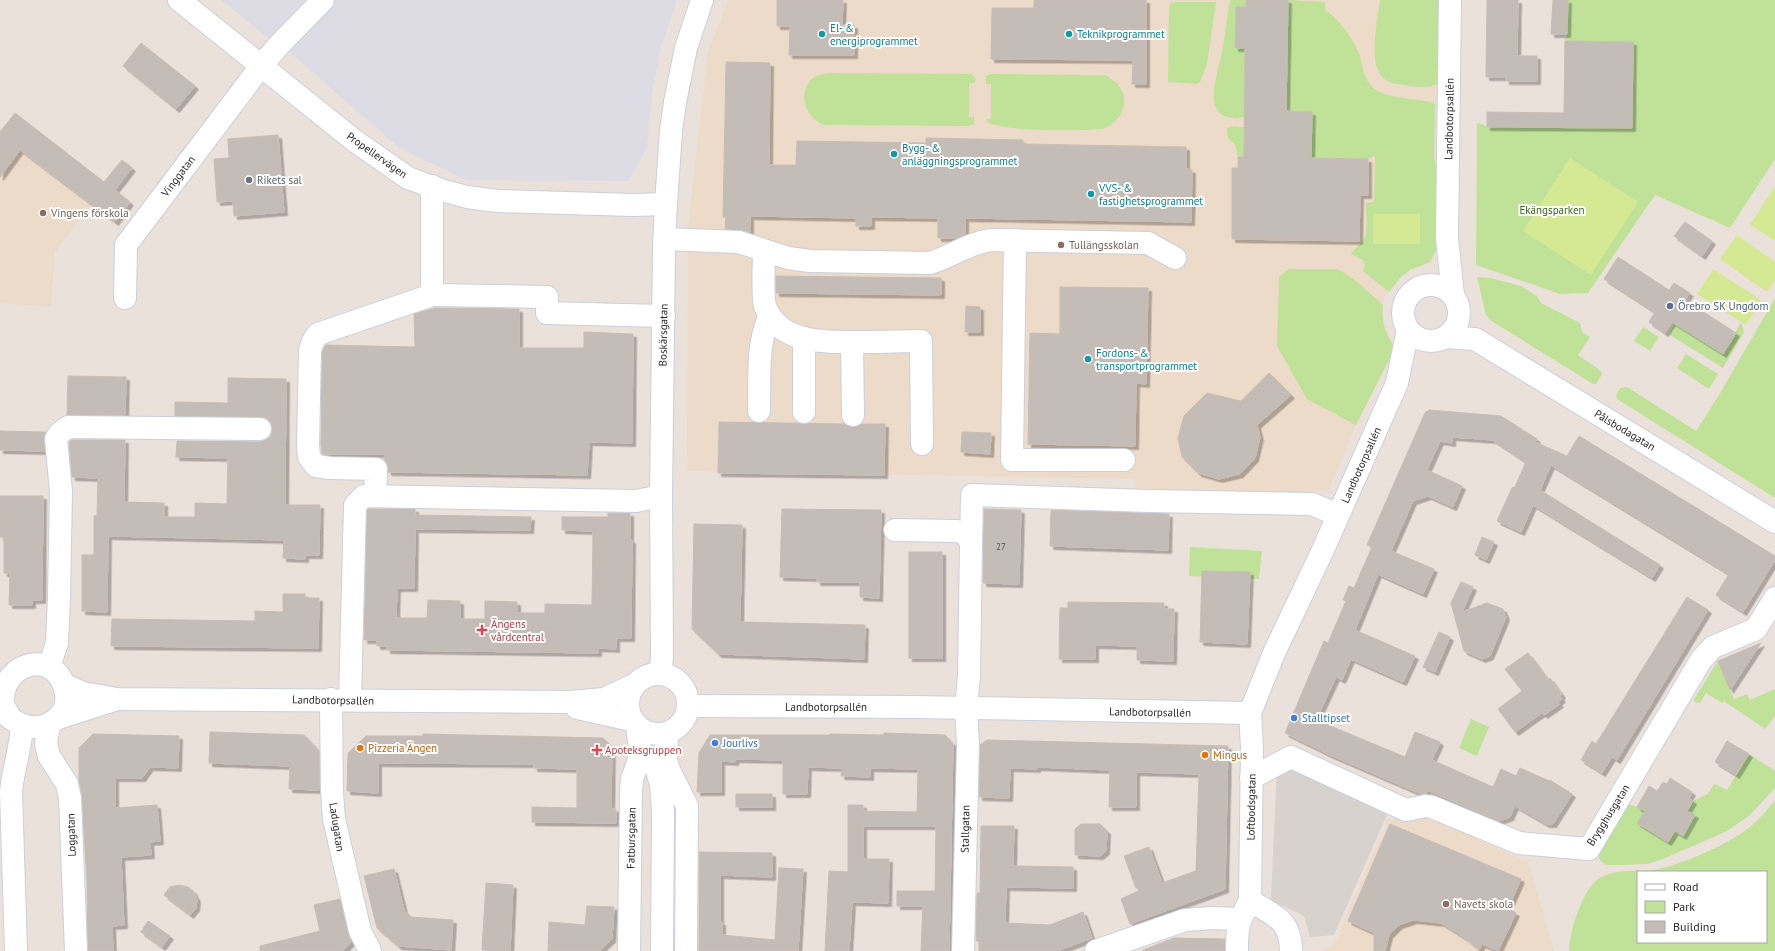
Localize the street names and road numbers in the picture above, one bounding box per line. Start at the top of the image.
street label: Landbotorpsallén [1441,78,1457,160]
street label: Propellervägen [344,129,410,181]
street label: Vinggatan [157,153,198,200]
street label: Boskärsgatan [655,304,671,366]
street label: Pålsbodagatan [1592,406,1658,454]
street label: Landbotorpsallén [1338,425,1384,505]
street label: Landbotorpsallén [292,692,374,708]
street label: Landbotorpsallén [785,700,867,714]
street label: Landbotorpsallén [1109,704,1191,720]
street label: Loftbodsgatan [1243,773,1259,841]
street label: Brygghusgatan [1583,782,1633,848]
street label: Ladugatan [326,802,348,852]
street label: Stallgatan [958,805,972,853]
street label: Fatbursgatan [623,807,639,869]
street label: Loggatan [63,813,79,857]

